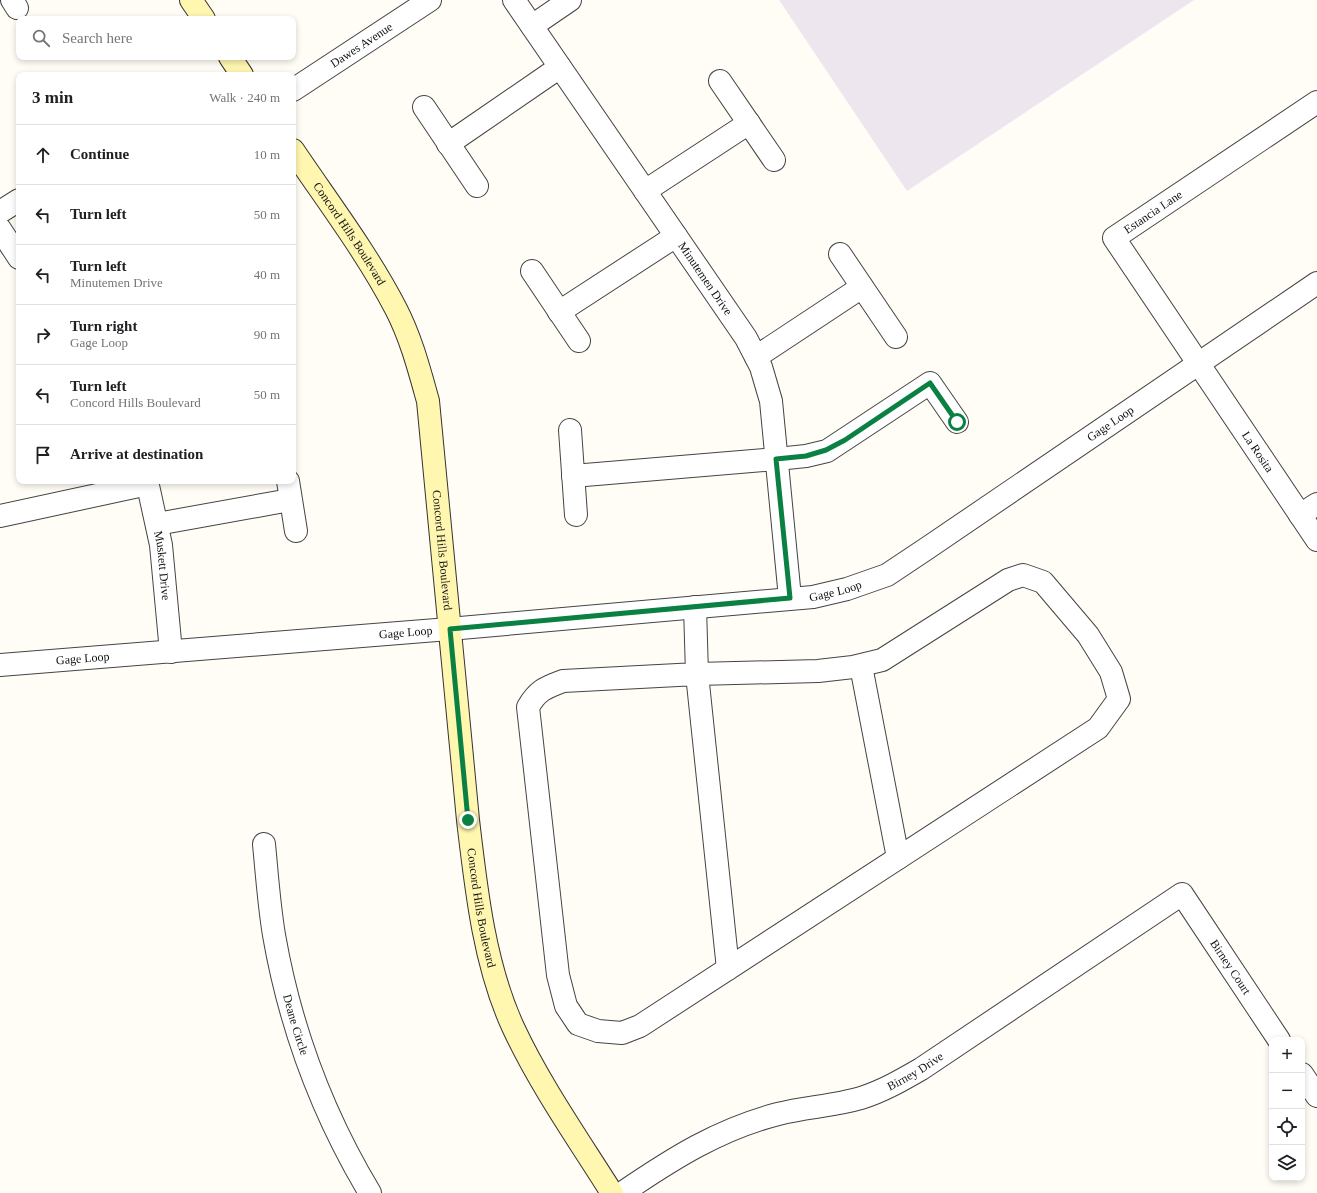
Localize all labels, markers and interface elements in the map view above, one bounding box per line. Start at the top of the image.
search box [16,16,296,60]
street label: Dawes Avenue [328,20,395,70]
icon: search [30,27,52,49]
text: Search here [62,30,132,46]
text: 3 min [32,88,73,107]
text: Walk · 240 m [209,90,280,105]
icon: ahead [32,144,54,166]
text: Continue [70,146,129,162]
text: 10 m [254,147,280,162]
street label: Concord Hills Boulevard [310,179,388,288]
street label: Estancia Lane [1121,187,1185,237]
icon: left [32,204,54,226]
text: Turn left [70,206,127,222]
text: 50 m [254,207,280,222]
street label: Minutemen Drive [675,239,735,318]
text: Turn left [70,258,127,274]
icon: left [32,264,54,286]
text: 40 m [254,267,280,282]
text: Minutemen Drive [70,275,163,290]
text: Turn right [70,318,137,334]
icon: right [32,324,54,346]
text: 90 m [254,327,280,342]
text: Gage Loop [70,335,128,350]
text: Turn left [70,378,127,394]
icon: left [32,384,54,406]
text: 50 m [254,387,280,402]
text: Concord Hills Boulevard [70,395,201,410]
street label: Gage Loop [1084,403,1136,444]
route start [948,413,966,431]
street label: La Rosita [1239,429,1277,476]
icon: arrive [32,444,54,466]
text: Arrive at destination [70,446,203,462]
street label: Concord Hills Boulevard [430,489,455,611]
street label: Muskett Drive [151,529,173,601]
street label: Gage Loop [808,577,864,605]
street label: Gage Loop [378,623,433,642]
street label: Gage Loop [55,649,110,667]
route end [459,811,477,829]
street label: Concord Hills Boulevard [464,847,499,969]
street label: Birney Court [1207,937,1254,998]
street label: Deane Circle [280,993,312,1057]
map controls [1269,1037,1305,1181]
button: + [1269,1037,1305,1073]
street label: Birney Drive [885,1049,946,1093]
button: − [1269,1073,1305,1109]
button: locate [1269,1109,1305,1145]
button: layers [1269,1145,1305,1181]

